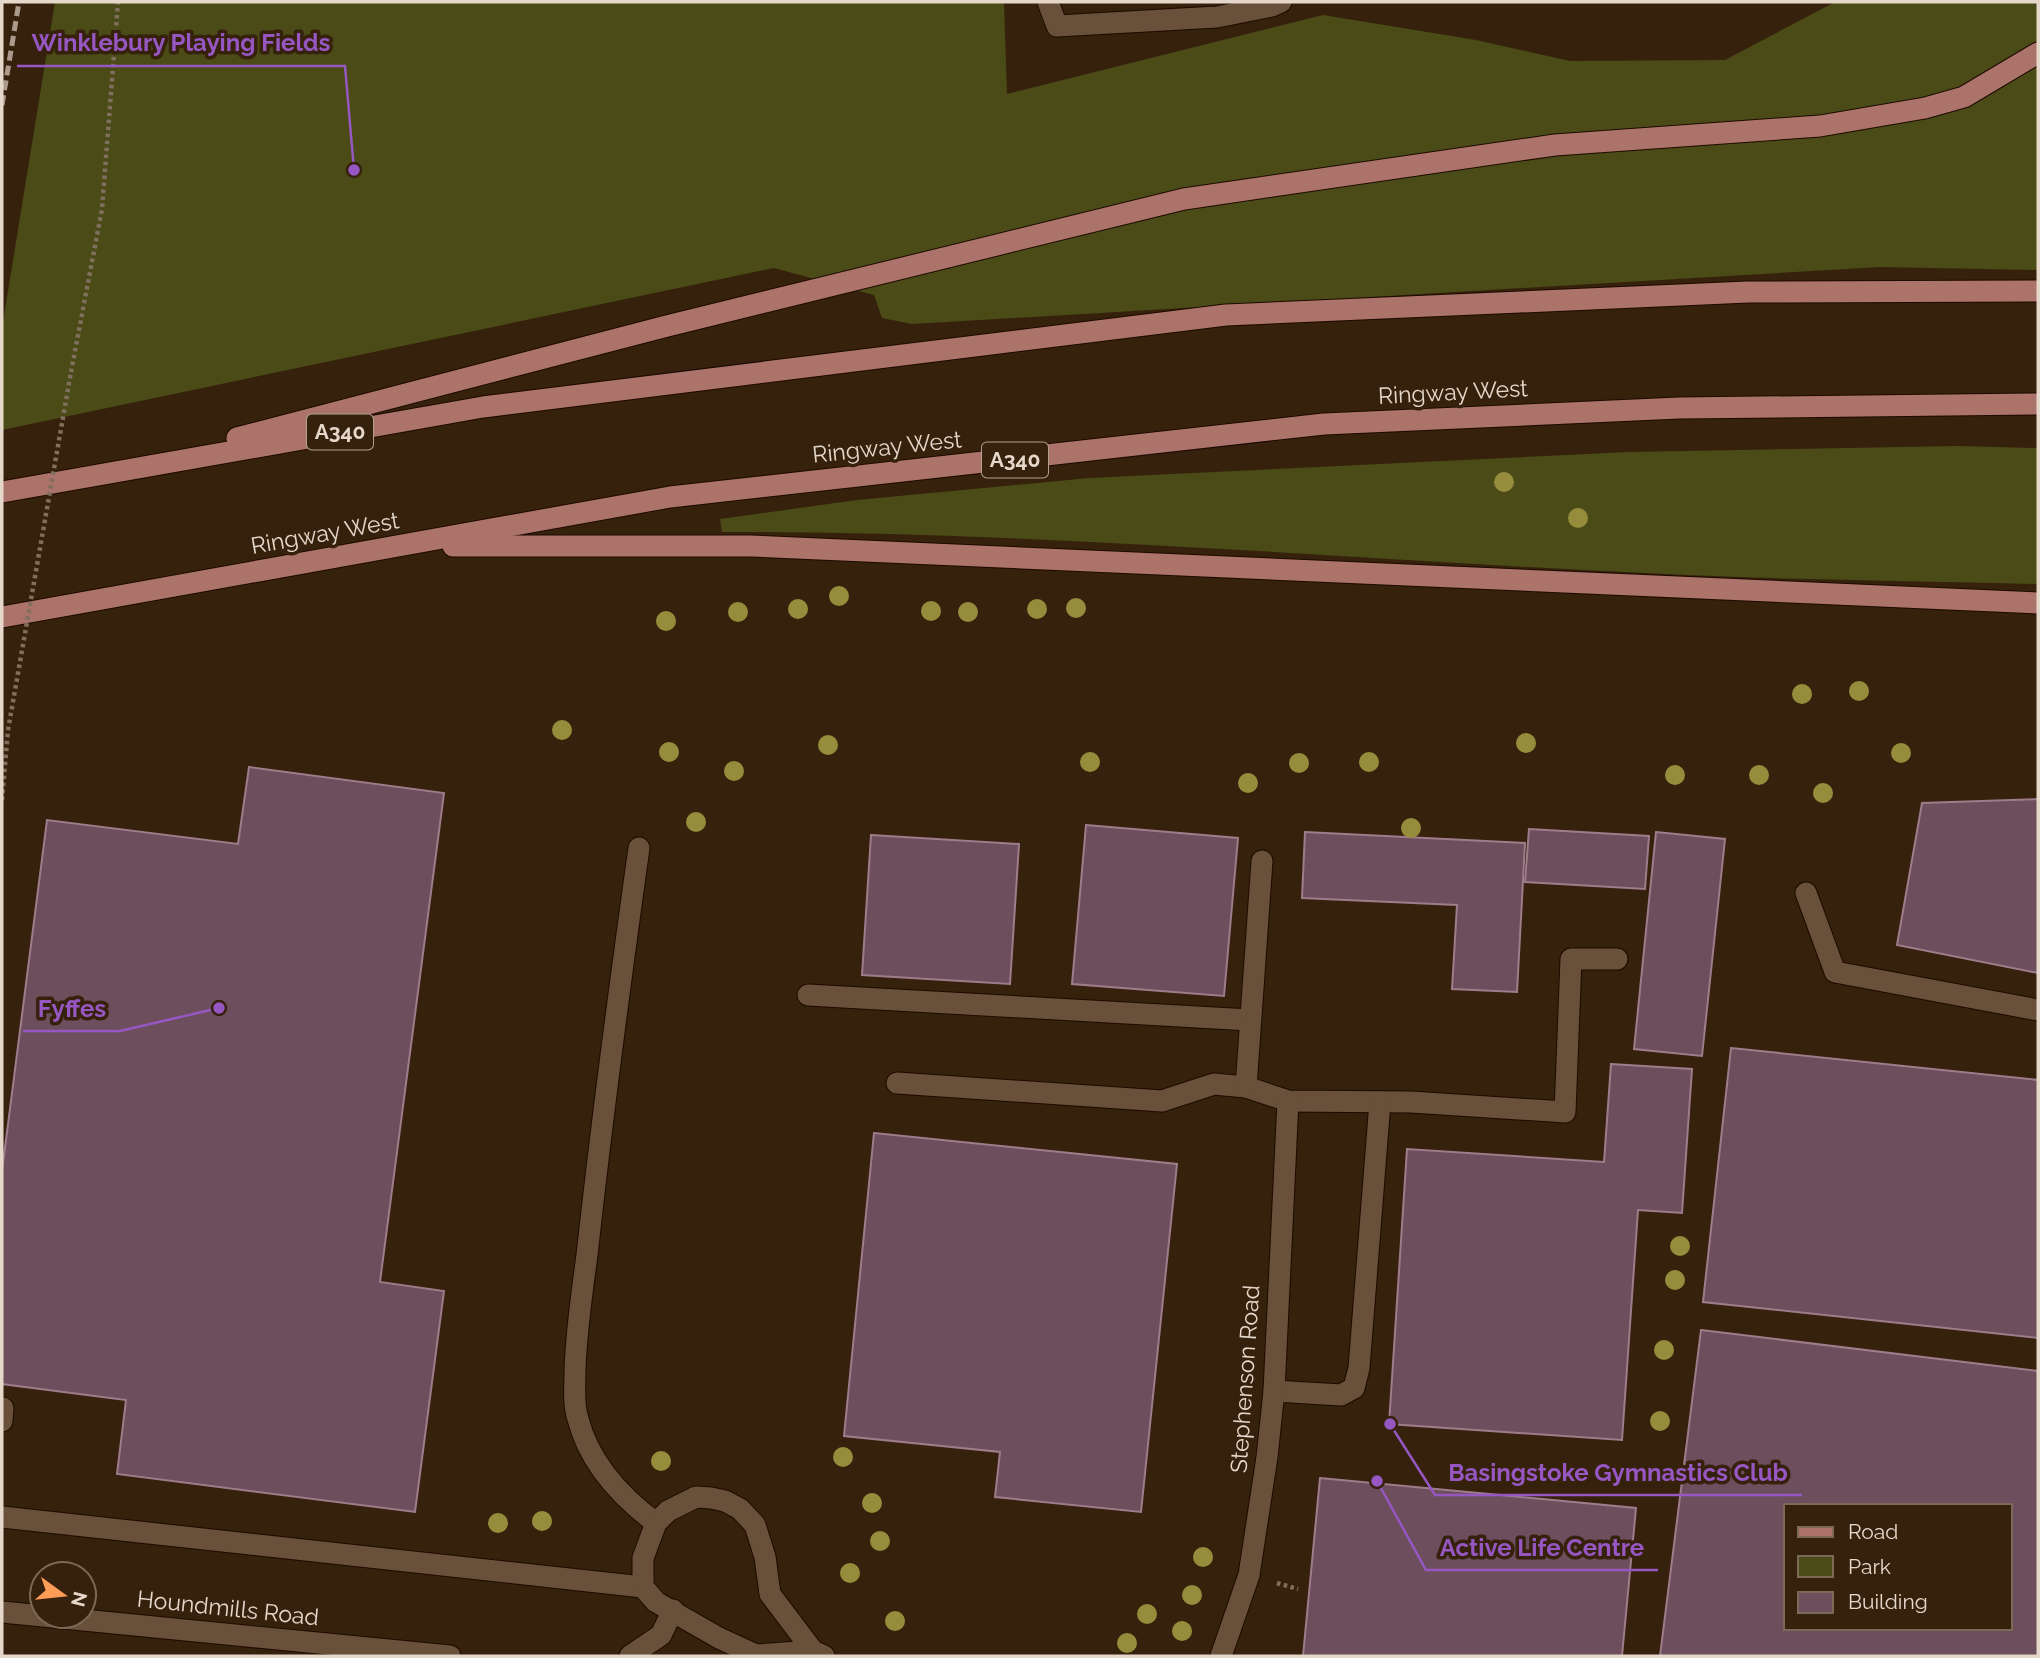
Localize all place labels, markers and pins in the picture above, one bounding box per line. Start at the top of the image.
callout: Winklebury Playing Fields [17,21,345,66]
callout: Fyffes [23,986,120,1031]
callout: Basingstoke Gymnastics Club [1435,1450,1802,1495]
callout: Active Life Centre [1426,1525,1658,1570]

